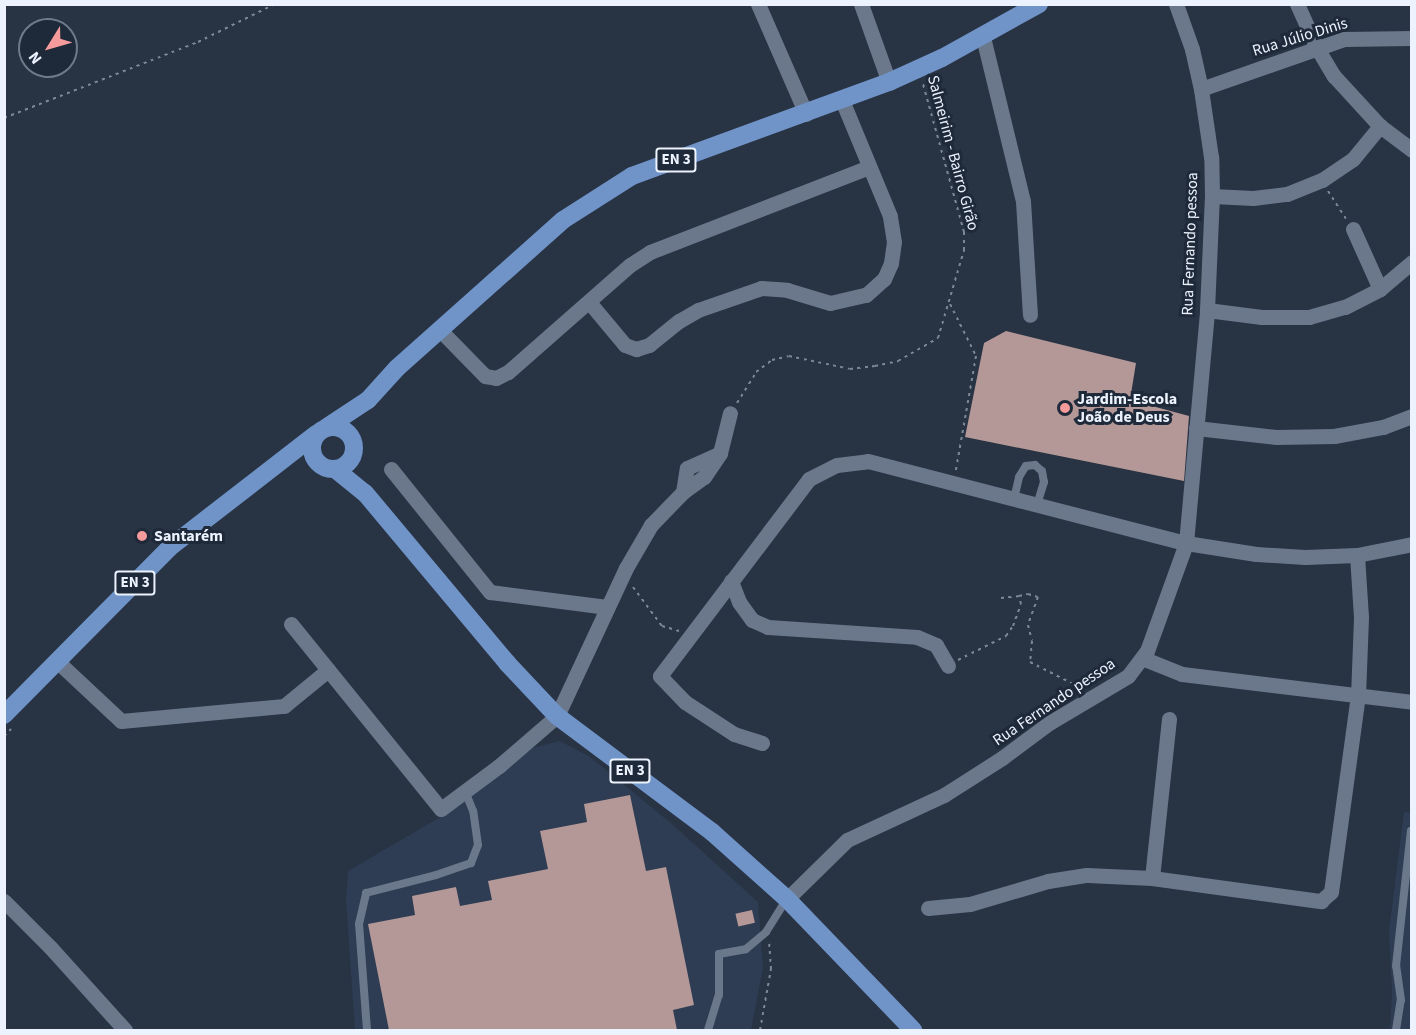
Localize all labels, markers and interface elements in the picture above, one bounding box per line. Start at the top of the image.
street label: Rua Júlio Dinis [1250,13,1350,61]
north arrow [18,18,78,78]
text: N [23,47,47,69]
street label: Salmeirim - Bairro Girão [923,73,983,233]
road number: EN 3 [655,148,697,172]
street label: Rua Fernando pessoa [1178,172,1202,316]
place label: Jardim-Escola João de Deus [1077,389,1177,427]
marker: Jardim-Escola João de Deus [1058,401,1072,415]
place label: Santarém [154,526,223,546]
marker: Santarém [135,529,149,543]
road number: EN 3 [114,571,156,595]
street label: Rua Fernando pessoa [989,654,1119,750]
road number: EN 3 [609,759,651,783]

